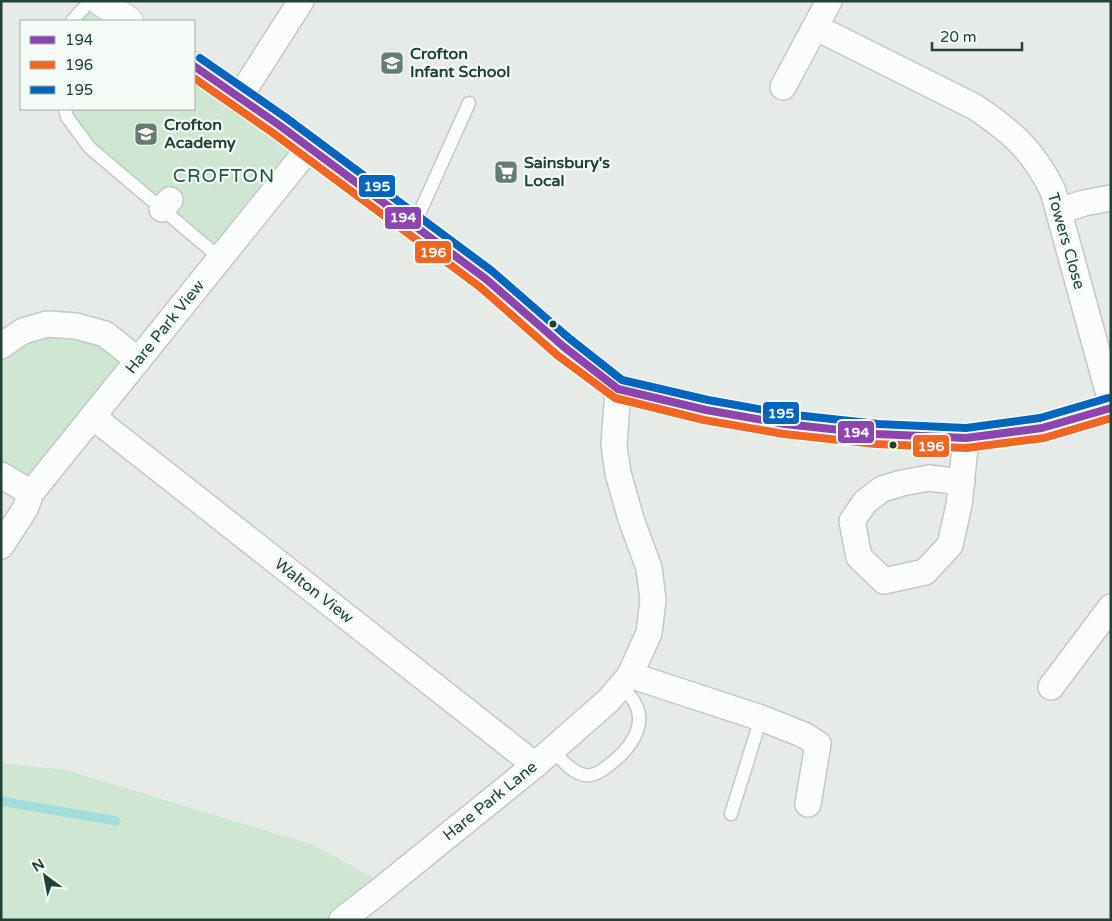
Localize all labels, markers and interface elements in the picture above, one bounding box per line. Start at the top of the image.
legend [20,20,195,110]
scale bar [932,20,1022,52]
text: 20 m [940,28,977,46]
text: 194 [65,31,93,49]
place label: Crofton Infant School [410,44,510,82]
school or university icon: Crofton Infant School [379,50,405,76]
text: 196 [65,56,93,74]
text: 195 [65,81,93,99]
place label: Crofton Academy [164,115,236,153]
school or university icon: Crofton Academy [133,121,159,147]
place label: Sainsbury's Local [524,153,610,191]
supermarket icon: Sainsbury's Local [493,159,519,185]
district label: CROFTON [173,165,275,187]
line badge: 195 [358,174,396,198]
text: 195 [364,178,390,195]
street label: Towers Close [1043,190,1089,292]
line badge: 194 [384,206,422,230]
text: 194 [390,209,416,226]
line badge: 196 [414,240,452,264]
text: 196 [420,244,446,261]
street label: Hare Park View [121,276,209,378]
unlabelled marker [548,319,558,329]
line badge: 195 [762,401,800,425]
text: 195 [768,405,794,422]
line badge: 194 [837,420,875,444]
text: 194 [843,424,869,441]
line badge: 196 [912,434,950,458]
text: 196 [918,438,944,455]
unlabelled marker [888,440,898,450]
street label: Walton View [271,554,358,628]
street label: Hare Park Lane [439,757,541,845]
north arrow [20,851,70,901]
text: N [29,855,48,876]

